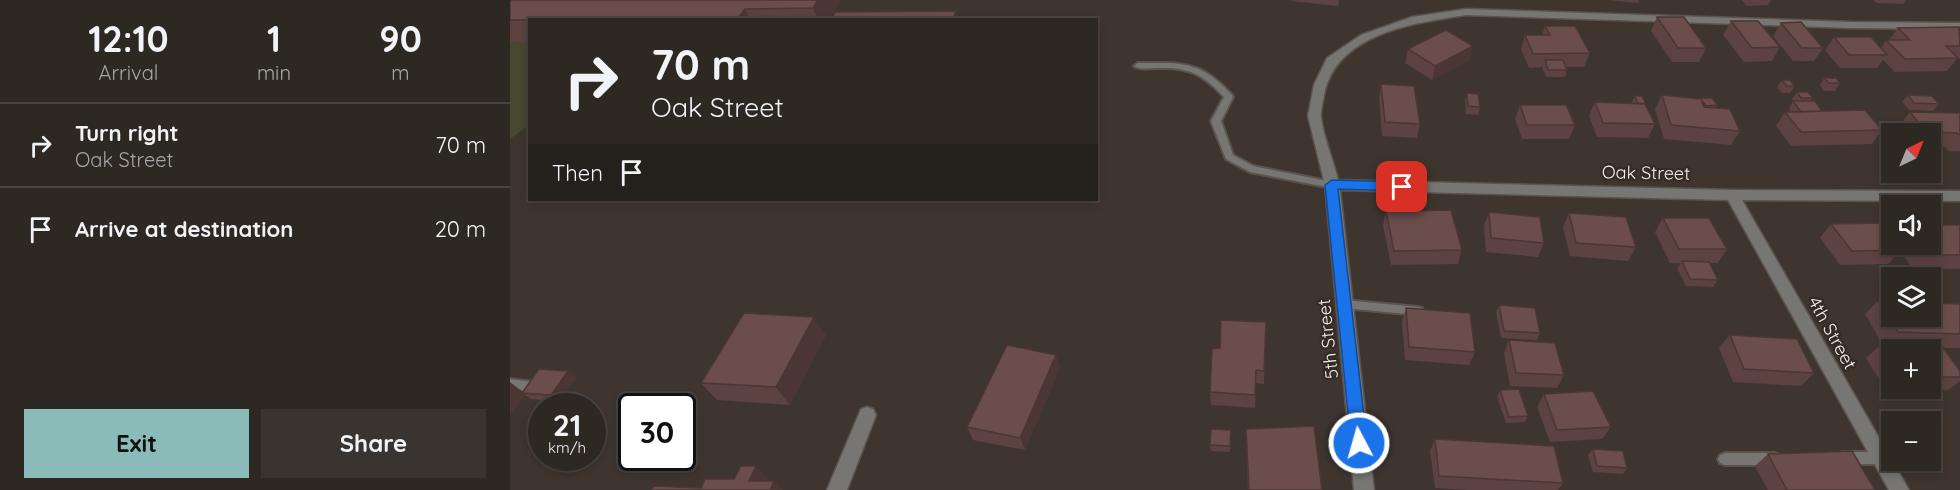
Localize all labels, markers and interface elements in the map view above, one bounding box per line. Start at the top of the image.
text: 12:10 [88,16,169,61]
text: 1 [267,16,281,61]
text: 90 [379,16,422,61]
text: 70 m [651,38,750,91]
icon: right [552,42,630,120]
text: Arrival [98,60,158,85]
text: min [257,60,291,85]
text: m [391,60,410,85]
text: Oak Street [651,90,784,124]
text: Turn right [75,119,179,147]
north arrow [1881,123,1941,183]
map controls [1881,123,1941,471]
icon: right [24,129,57,162]
text: 70 m [436,131,486,159]
text: Oak Street [75,147,173,172]
icon: arrive [615,156,648,189]
text: Then [552,159,603,187]
street label: Oak Street [1602,160,1690,185]
pin [1376,161,1427,212]
icon: arrive [1385,170,1418,203]
button: sound [1881,195,1941,255]
icon: arrive [24,213,57,246]
text: Arrive at destination [75,215,293,243]
text: 20 m [435,215,486,243]
button: layers [1881,267,1941,327]
street label: 4th Street [1803,292,1862,373]
street label: 5th Street [1312,298,1343,380]
button: + [1881,339,1941,399]
speed limit sign: 30 [618,393,696,471]
text: 21 [553,406,581,444]
button: Exit [24,409,249,478]
button: Share [261,409,486,478]
position arrow [1327,411,1391,475]
button: − [1881,411,1941,471]
text: km/h [548,438,586,457]

